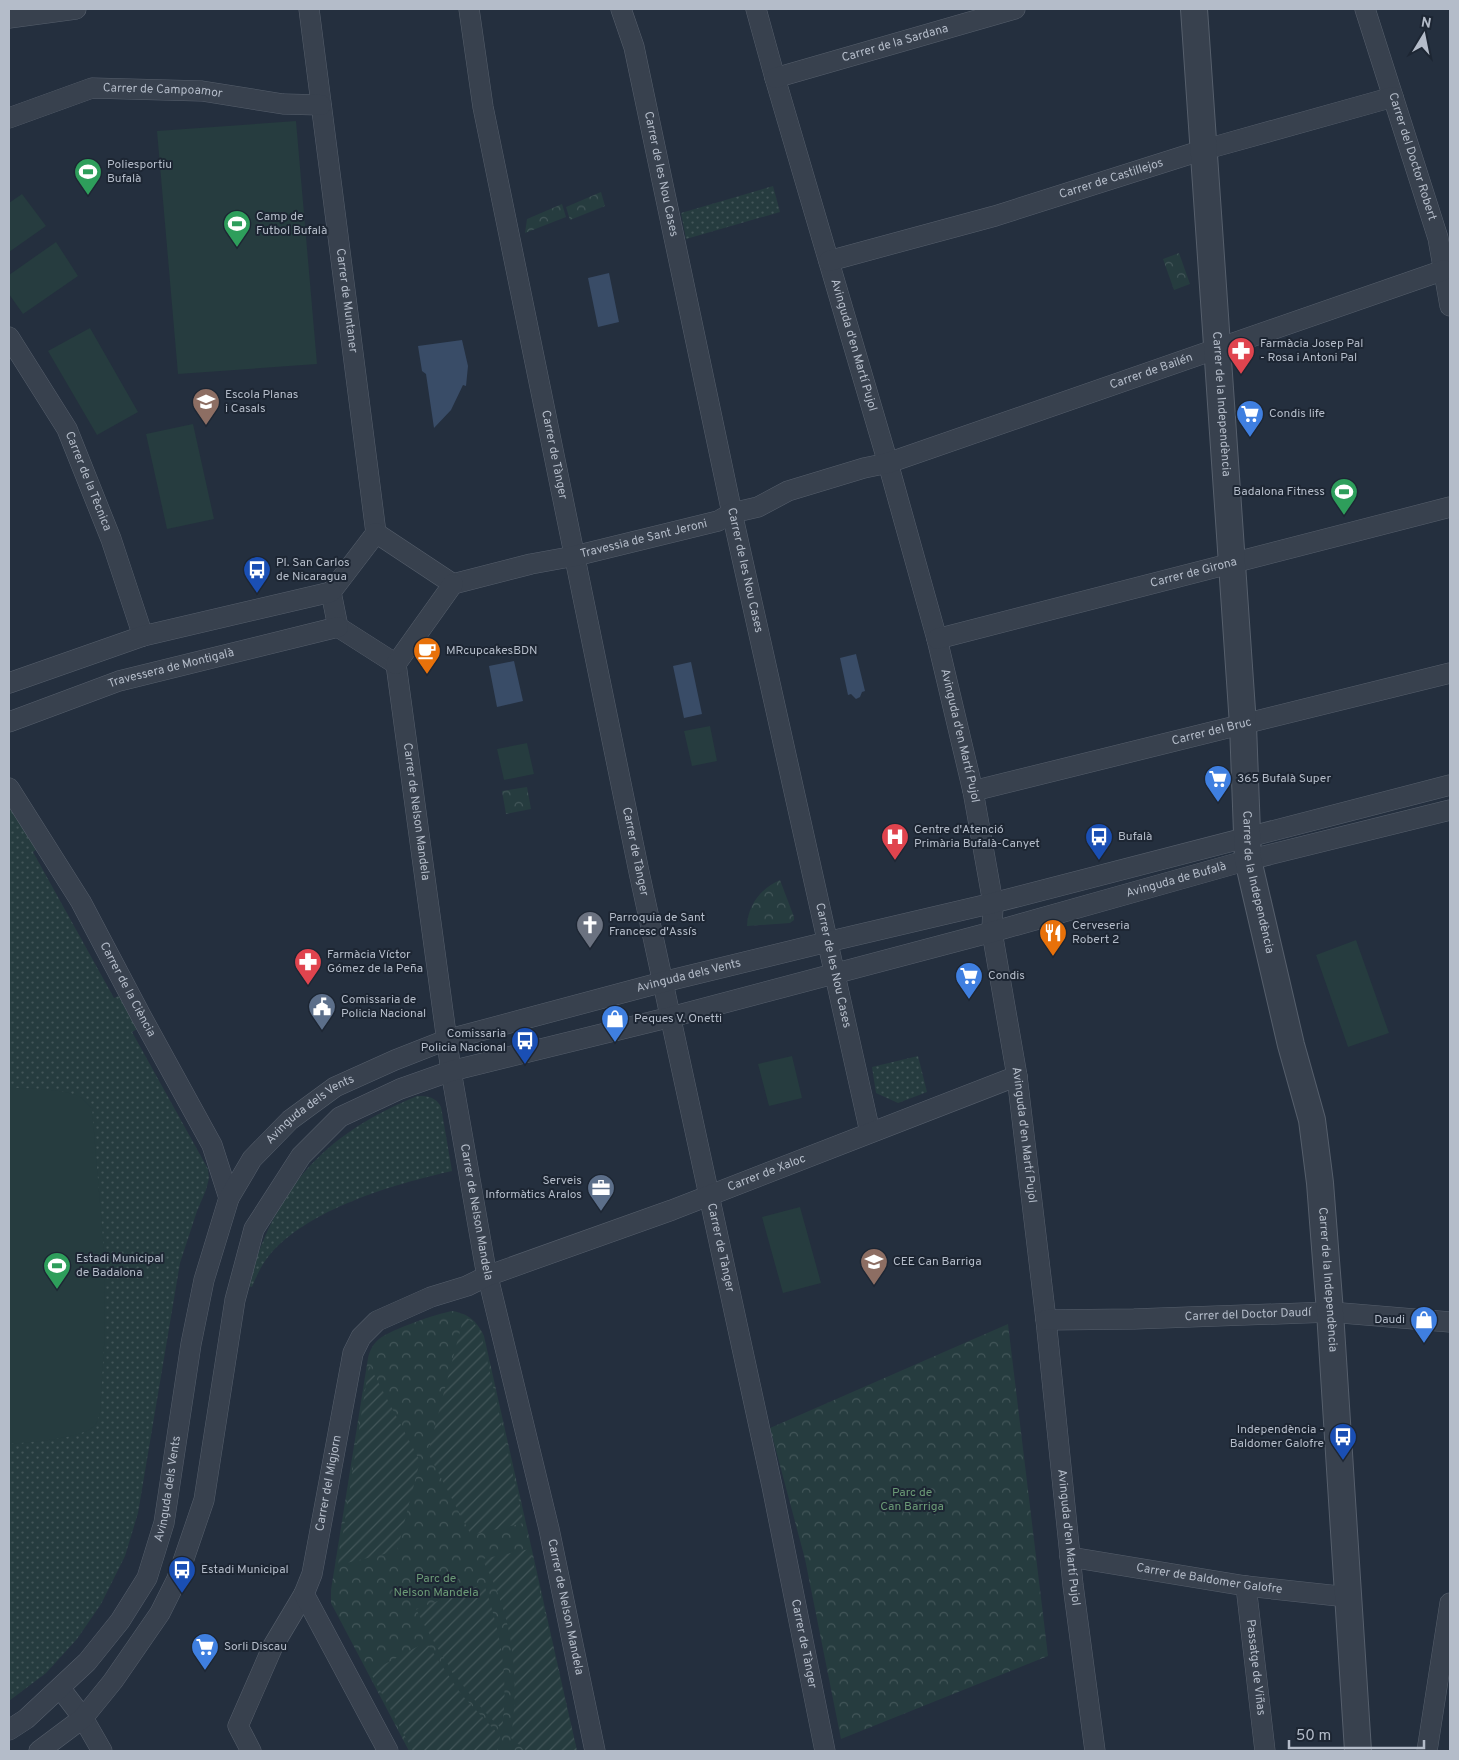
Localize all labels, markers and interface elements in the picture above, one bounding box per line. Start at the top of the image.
north arrow [1399,10,1449,60]
text: N [1420,14,1432,33]
street label: Carrer de la Sardana [840,21,950,66]
street label: Carrer de Campoamor [103,80,224,102]
street label: Carrer del Doctor Robert [1384,91,1440,223]
street label: Carrer de les Nou Cases [640,110,682,238]
street label: Carrer de Castillejos [1057,155,1165,203]
sports icon: Poliesportiu Bufalà [73,157,103,196]
place label: Poliesportiu Bufalà [107,157,172,187]
sports icon: Camp de Futbol Bufalà [222,209,252,248]
place label: Camp de Futbol Bufalà [256,209,327,239]
street label: Carrer de Muntaner [332,247,361,354]
street label: Avinguda d'en Martí Pujol [826,277,880,413]
street label: Carrer de la Independència [1208,331,1234,477]
pharmacy icon: Farmàcia Josep Pal - Rosa i Antoni Pal [1226,336,1256,375]
place label: Farmàcia Josep Pal - Rosa i Antoni Pal [1260,336,1363,366]
street label: Carrer de Bailén [1108,350,1195,393]
school or university icon: Escola Planas i Casals [191,387,221,426]
place label: Escola Planas i Casals [225,387,298,417]
supermarket icon: Condis life [1235,399,1265,438]
place label: Condis life [1269,406,1325,422]
street label: Carrer de Tànger [537,409,571,501]
street label: Carrer de la Tècnica [61,429,115,533]
sports icon: Badalona Fitness [1329,477,1359,516]
place label: Badalona Fitness [1233,484,1325,500]
street label: Carrer de les Nou Cases [723,506,766,634]
street label: Travessia de Sant Jeroni [579,516,709,562]
street label: Carrer de Girona [1149,554,1239,592]
bus stop icon: Pl. San Carlos de Nicaragua [242,555,272,594]
place label: Pl. San Carlos de Nicaragua [276,555,350,585]
cafe icon: MRcupcakesBDN [412,636,442,675]
place label: MRcupcakesBDN [446,643,538,659]
street label: Travessera de Montigalà [106,645,236,692]
street label: Avinguda d'en Martí Pujol [936,667,983,804]
street label: Carrer del Bruc [1170,714,1253,749]
street label: Carrer de Nelson Mandela [399,742,433,881]
supermarket icon: 365 Bufalà Super [1203,764,1233,803]
place label: 365 Bufalà Super [1237,771,1331,787]
street label: Carrer de Tànger [618,806,652,898]
street label: Carrer de la Independència [1238,810,1278,955]
hospital icon: Centre d'Atenció Primària Bufalà-Canyet [880,822,910,861]
place label: Centre d'Atenció Primària Bufalà-Canyet [914,822,1040,852]
bus stop icon: Bufalà [1084,822,1114,861]
place label: Bufalà [1118,829,1152,845]
street label: Avinguda de Bufalà [1124,858,1228,902]
street label: Carrer de les Nou Cases [811,901,855,1030]
church icon: Parroquia de Sant Francesc d'Assís [575,910,605,949]
place label: Parroquia de Sant Francesc d'Assís [609,910,705,940]
restaurant icon: Cerveseria Robert 2 [1038,918,1068,957]
place label: Cerveseria Robert 2 [1072,918,1130,948]
street label: Carrer de la Ciència [96,939,159,1040]
pharmacy icon: Farmàcia Víctor Gómez de la Peña [293,947,323,986]
place label: Farmàcia Víctor Gómez de la Peña [327,947,423,977]
street label: Avinguda dels Vents [635,955,743,997]
supermarket icon: Condis [954,961,984,1000]
place label: Condis [988,968,1025,984]
public building icon: Comissaria de Policia Nacional [307,992,337,1031]
place label: Comissaria de Policia Nacional [341,992,426,1022]
shop icon: Peques V. Onetti [600,1004,630,1043]
place label: Peques V. Onetti [634,1011,722,1027]
place label: Comissaria Policia Nacional [421,1026,506,1056]
bus stop icon: Comissaria Policia Nacional [510,1026,540,1065]
street label: Avinguda d'en Martí Pujol [1008,1066,1040,1204]
street label: Avinguda dels Vents [263,1071,357,1148]
street label: Carrer de Nelson Mandela [456,1142,496,1282]
street label: Carrer de Xaloc [725,1151,808,1196]
place label: Serveis Informàtics Aralos [485,1173,582,1203]
office icon: Serveis Informàtics Aralos [586,1173,616,1212]
street label: Carrer de Tànger [703,1202,738,1294]
street label: Carrer de la Independència [1314,1207,1341,1353]
school or university icon: CEE Can Barriga [859,1247,889,1286]
sports icon: Estadi Municipal de Badalona [42,1251,72,1290]
place label: Estadi Municipal de Badalona [76,1251,164,1281]
place label: CEE Can Barriga [893,1254,981,1270]
street label: Carrer del Doctor Daudí [1184,1305,1312,1325]
shop icon: Daudi [1409,1305,1439,1344]
place label: Daudi [1374,1312,1405,1328]
place label: Independència - Baldomer Galofre [1230,1422,1324,1452]
bus stop icon: Independència - Baldomer Galofre [1328,1422,1358,1461]
street label: Carrer del Migjorn [312,1434,346,1533]
street label: Avinguda dels Vents [151,1435,185,1544]
street label: Avinguda d'en Martí Pujol [1053,1468,1084,1607]
park label: Parc de Can Barriga [880,1485,944,1515]
street label: Carrer de Nelson Mandela [543,1538,587,1677]
bus stop icon: Estadi Municipal [167,1555,197,1594]
street label: Carrer de Baldomer Galofre [1135,1560,1283,1598]
place label: Estadi Municipal [201,1562,289,1578]
park label: Parc de Nelson Mandela [393,1571,479,1601]
street label: Carrer de Tànger [787,1598,820,1690]
street label: Passatge de Viñas [1242,1619,1269,1716]
supermarket icon: Sorli Discau [190,1632,220,1671]
place label: Sorli Discau [224,1639,287,1655]
scale bar [1289,1718,1424,1750]
text: 50 m [1296,1727,1331,1746]

